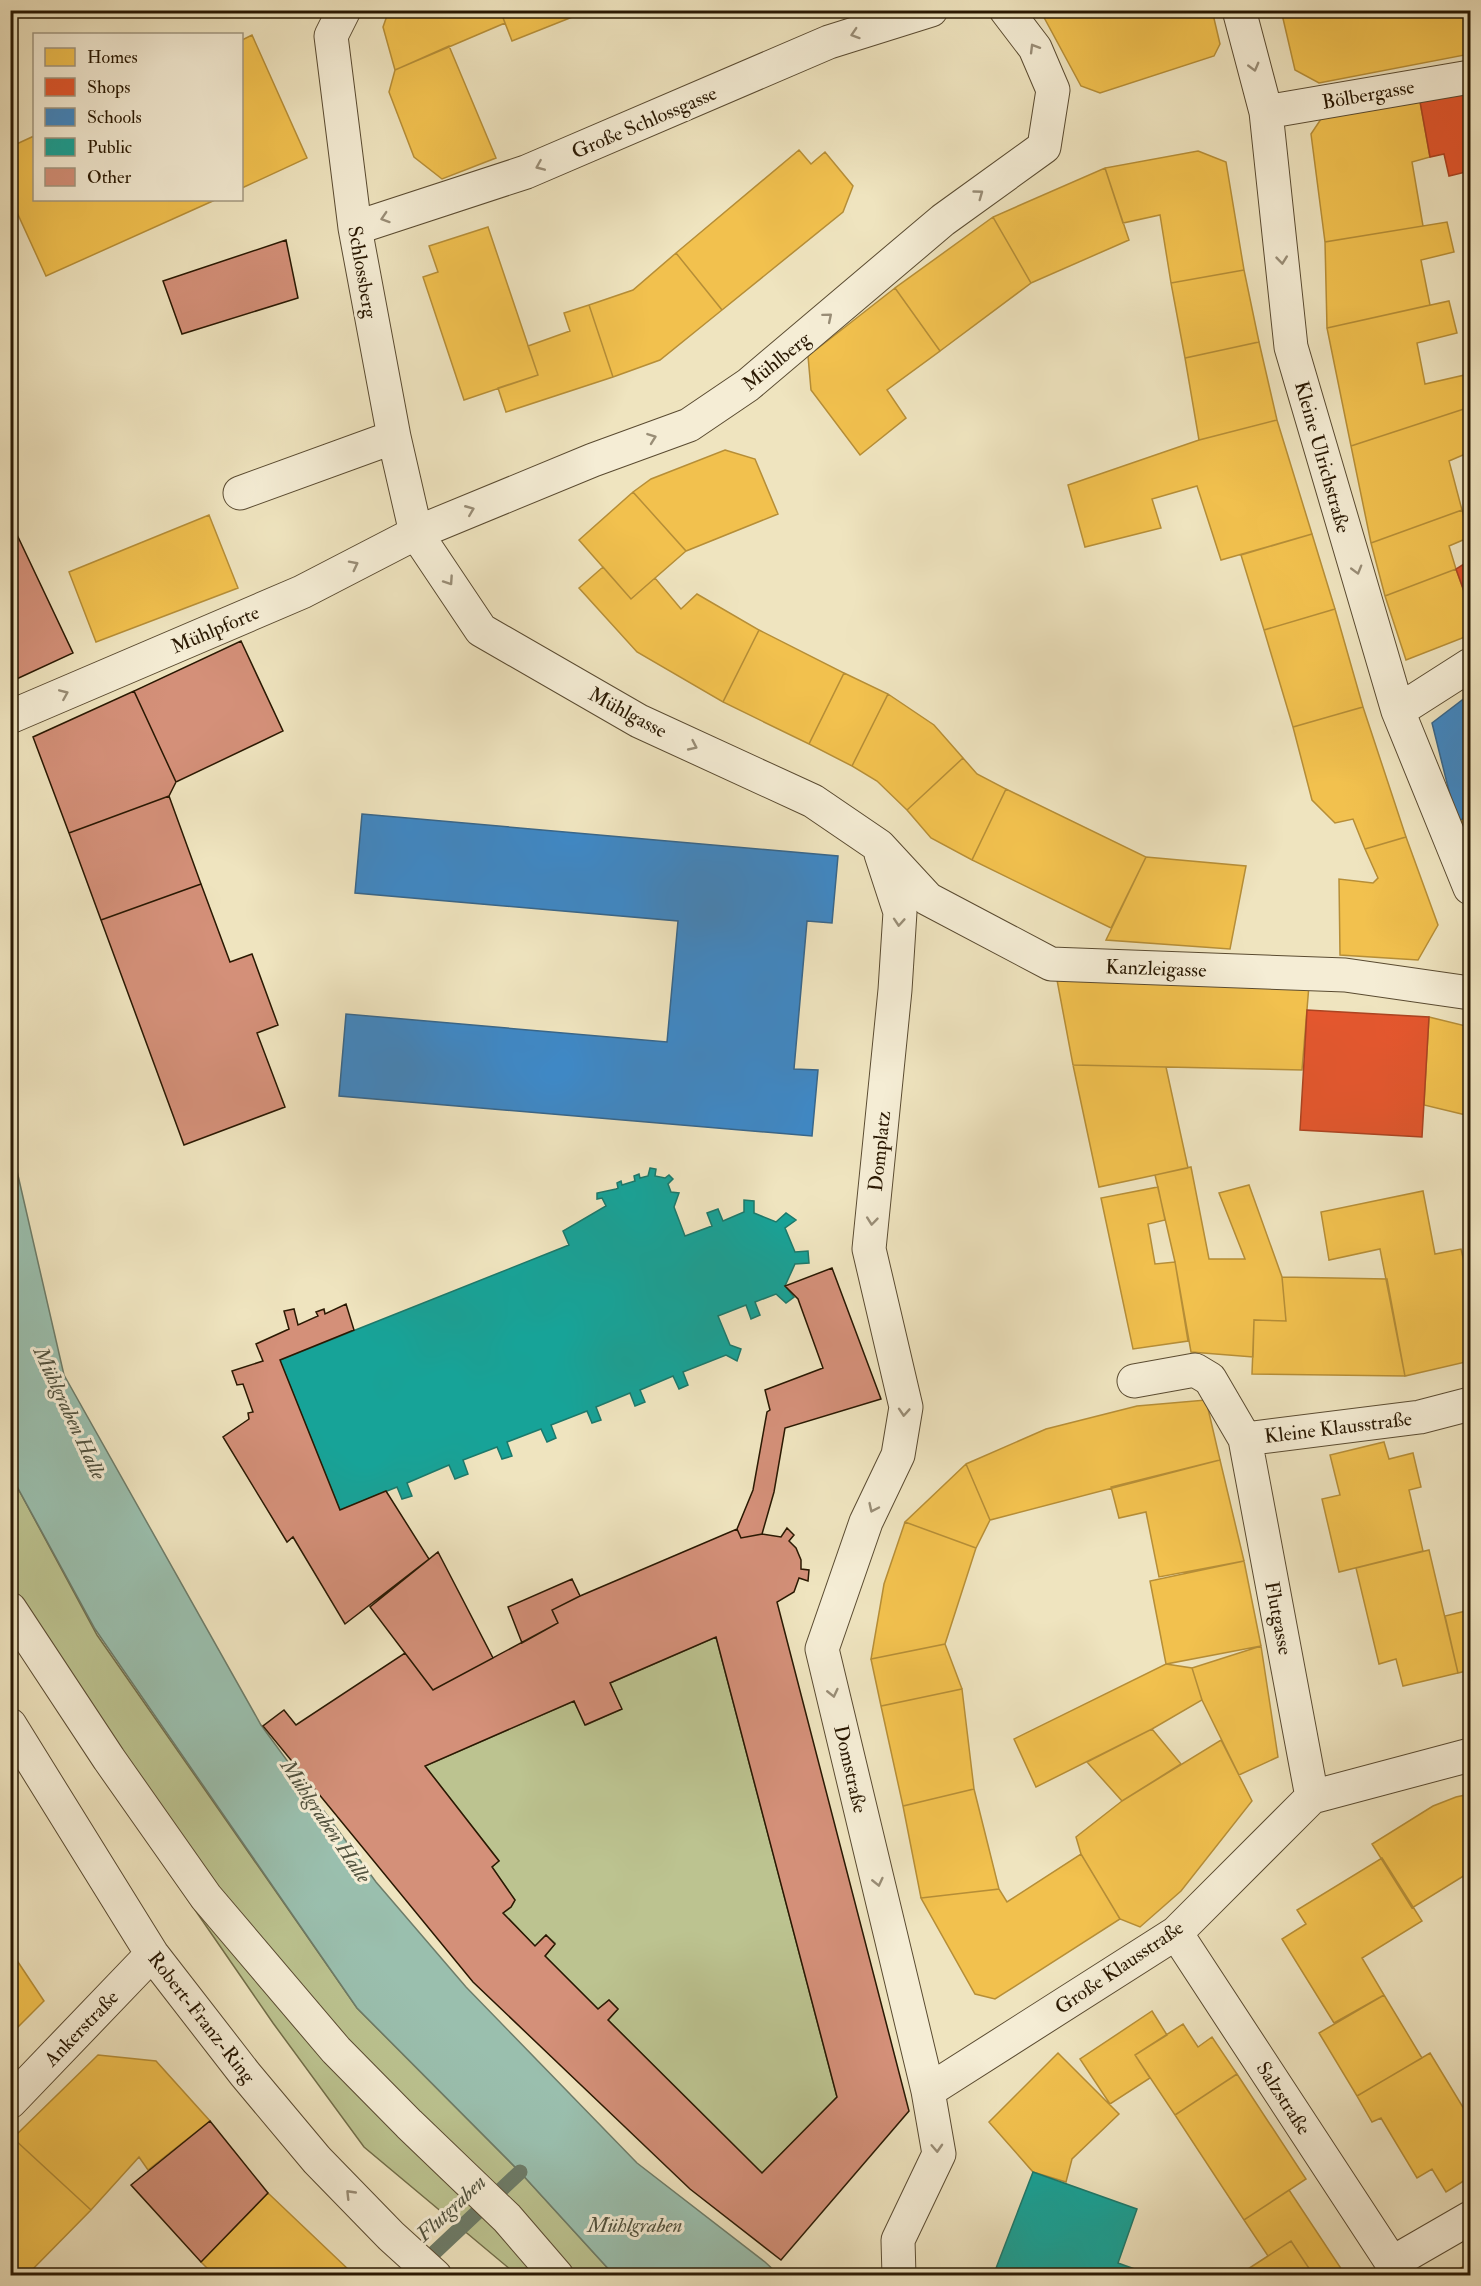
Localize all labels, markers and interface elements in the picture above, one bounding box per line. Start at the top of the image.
one-way arrow [850,26,861,39]
legend [33,33,243,201]
one-way arrow [1029,44,1041,54]
text: Homes [87,46,138,69]
one-way arrow [1247,61,1259,72]
street label: Bölbergasse [1320,74,1416,115]
text: Shops [87,76,130,99]
street label: Große Schlossgasse [568,81,721,164]
text: Schools [87,106,142,129]
text: Public [87,136,132,159]
one-way arrow [535,159,546,171]
text: Other [87,166,131,189]
one-way arrow [973,190,984,201]
one-way arrow [380,211,391,224]
street label: Schlossberg [342,224,383,321]
one-way arrow [1275,255,1288,264]
one-way arrow [821,313,832,324]
street label: Mühlberg [737,326,816,396]
street label: Kleine Ulrichstraße [1289,378,1356,536]
one-way arrow [646,433,656,446]
one-way arrow [464,505,475,517]
one-way arrow [347,561,358,572]
one-way arrow [1350,565,1362,575]
one-way arrow [442,574,453,585]
street label: Mühlpforte [167,600,263,660]
street label: Mühlgasse [584,681,671,743]
one-way arrow [58,689,69,701]
one-way arrow [686,738,697,750]
one-way arrow [892,918,905,927]
street label: Kanzleigasse [1105,954,1207,983]
street label: Domplatz [863,1109,897,1193]
one-way arrow [866,1217,879,1226]
water label: Mühlgraben Halle [26,1340,113,1485]
street label: Kleine Klausstraße [1263,1406,1413,1449]
one-way arrow [898,1407,911,1416]
one-way arrow [868,1501,880,1512]
street label: Flutgasse [1259,1579,1298,1657]
one-way arrow [825,1687,838,1697]
street label: Domstraße [828,1723,873,1816]
water label: Mühlgraben Halle [273,1752,378,1889]
one-way arrow [871,1877,884,1887]
street label: Große Klausstraße [1050,1915,1188,2020]
street label: Robert-Franz-Ring [142,1946,262,2089]
street label: Ankerstraße [38,1985,124,2072]
street label: Salzstraße [1251,2057,1316,2140]
one-way arrow [931,2144,943,2153]
water label: Flutgraben [410,2169,492,2248]
one-way arrow [346,2191,357,2201]
water label: Mühlgraben [585,2212,683,2239]

